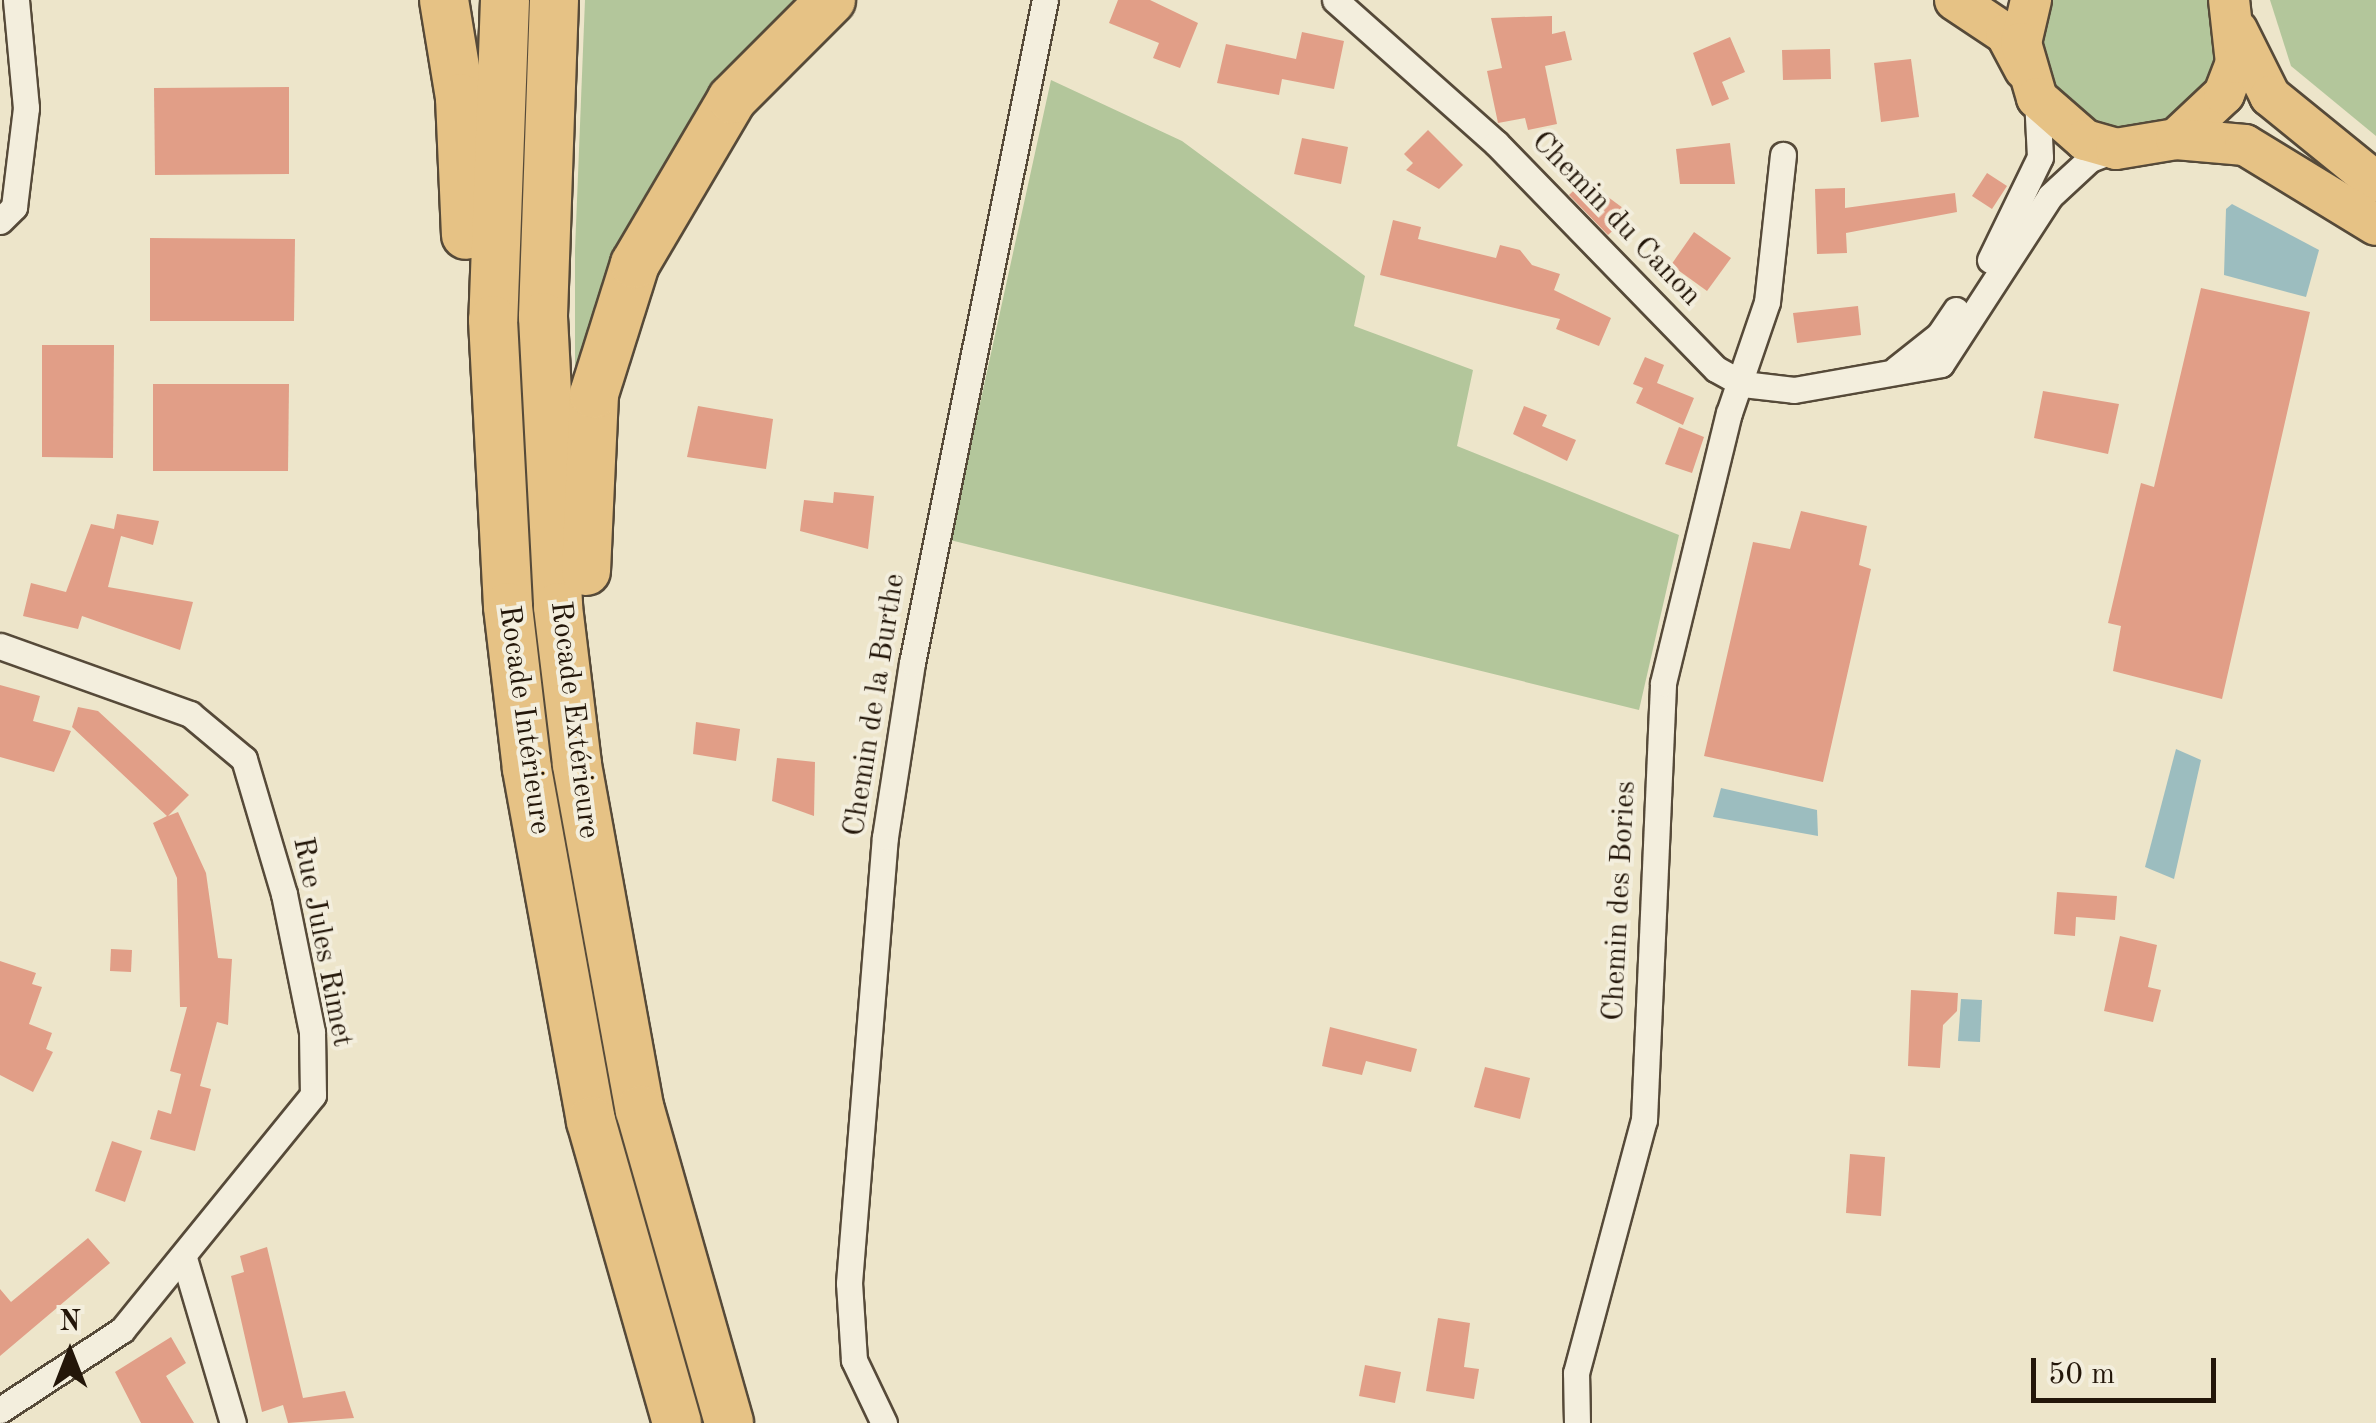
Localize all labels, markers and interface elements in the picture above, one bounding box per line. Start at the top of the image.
street label: Chemin du Canon [1524,124,1708,314]
street label: Chemin de la Burthe [836,571,914,839]
street label: Rocade Extérieure [542,599,606,841]
street label: Rocade Intérieure [490,603,558,837]
street label: Chemin des Bories [1596,780,1644,1022]
street label: Rue Jules Rimet [284,834,360,1050]
north arrow [20,1303,120,1403]
text: N [59,1309,81,1337]
scale bar [2036,1338,2221,1400]
text: 50 m [2048,1360,2115,1390]

